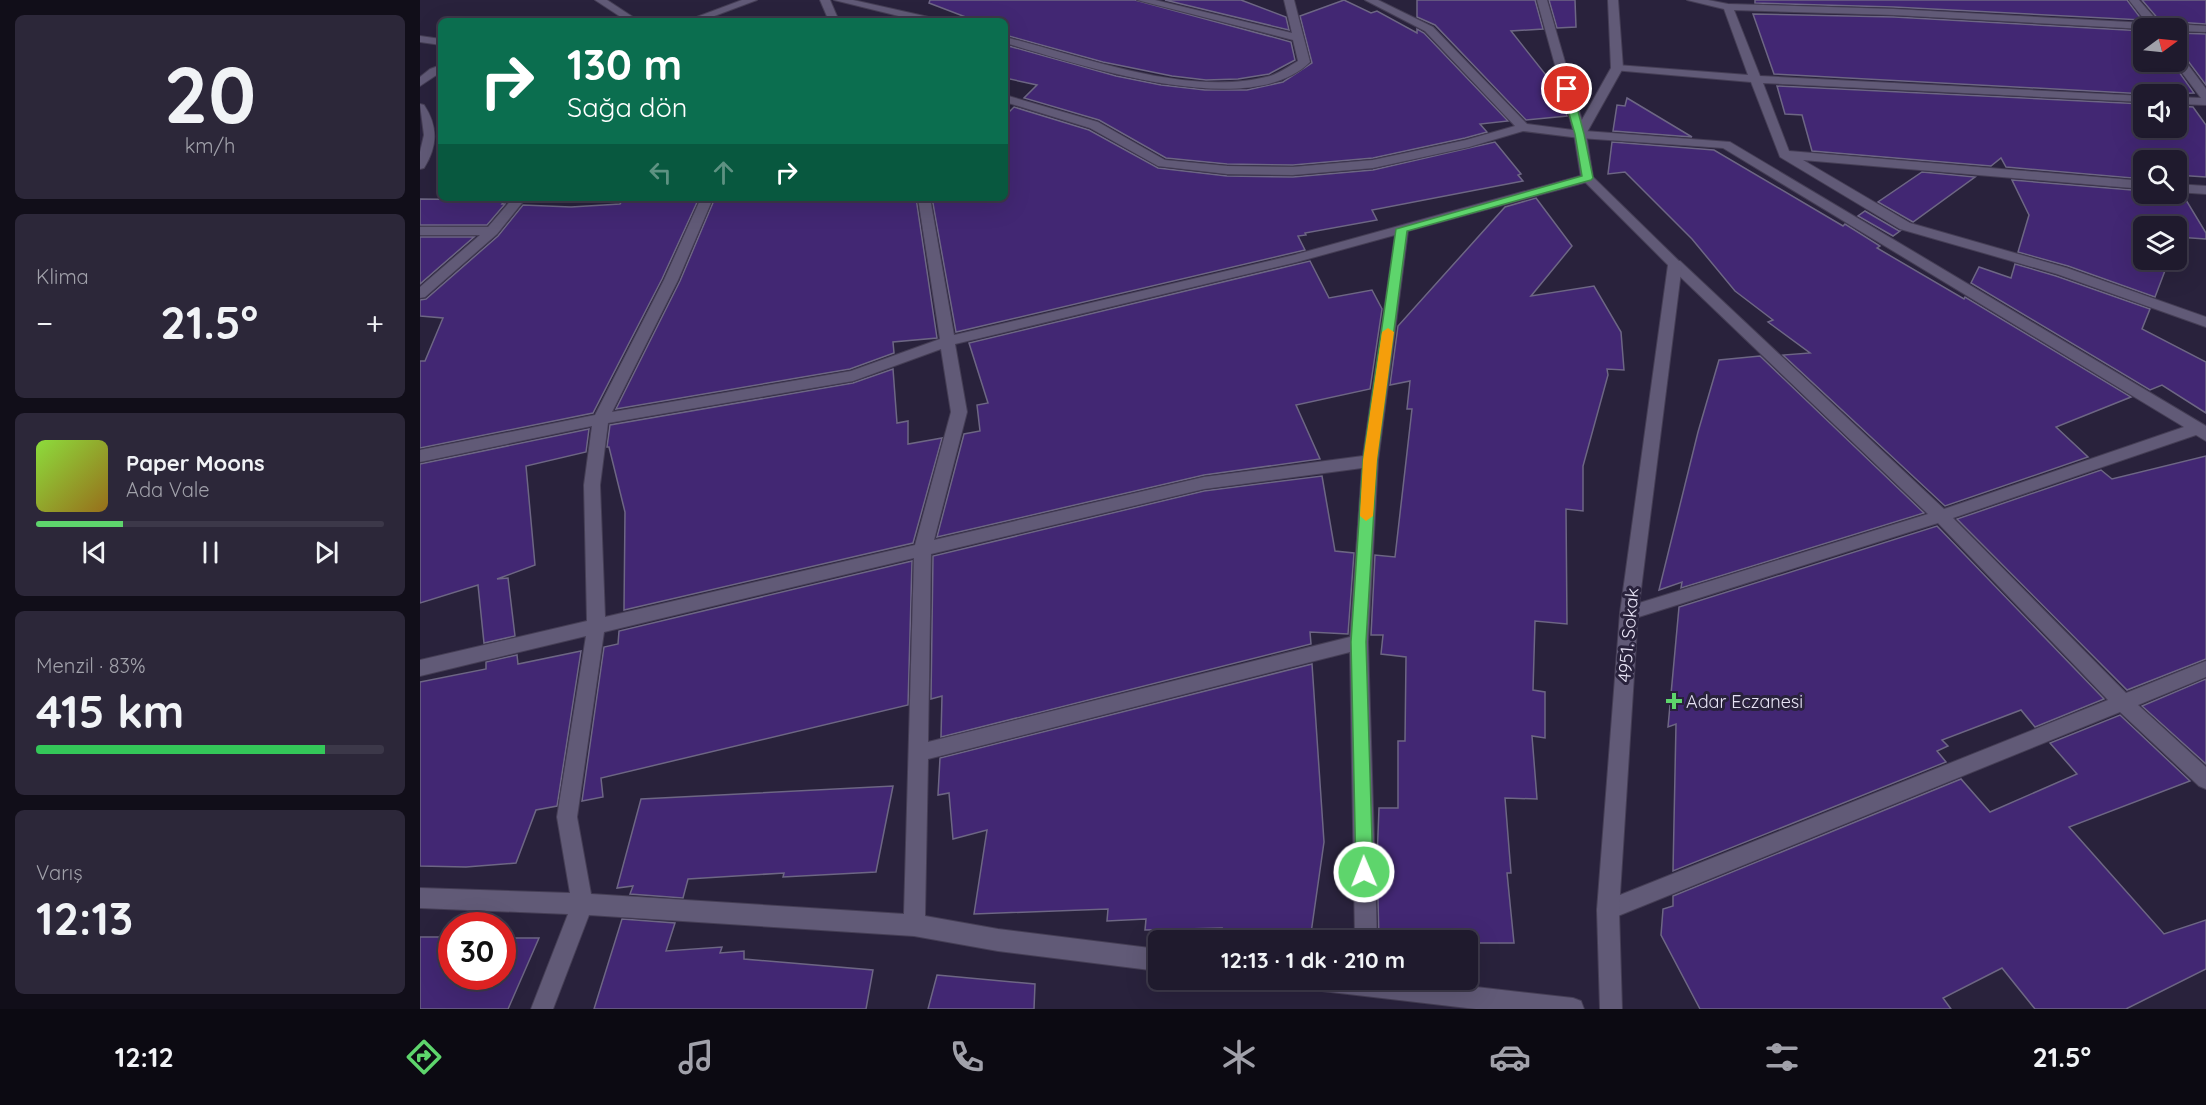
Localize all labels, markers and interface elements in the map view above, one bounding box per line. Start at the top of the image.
north arrow [2133,18,2187,72]
map controls [2133,18,2187,270]
text: 130 m [567,38,682,91]
icon: right [468,42,546,120]
text: 20 [164,45,256,143]
pin [1541,63,1592,114]
icon: arrive [1550,72,1583,105]
button: sound [2133,84,2187,138]
text: Sağa dön [567,90,687,124]
text: km/h [185,133,235,158]
button: search [2133,150,2187,204]
icon: left [644,156,677,189]
icon: ahead [707,156,740,189]
icon: right [770,156,803,189]
button: layers [2133,216,2187,270]
text: Klima [36,264,89,289]
text: 21.5° [160,294,258,350]
text: − [36,302,53,343]
text: + [365,302,384,343]
text: Paper Moons [126,449,265,477]
text: Ada Vale [126,477,210,502]
icon: previous [78,536,111,569]
icon: pause [194,536,227,569]
icon: next [310,536,343,569]
street label: 4951. Sokak [1612,587,1644,683]
text: Menzil · 83% [36,653,145,678]
text: 415 km [36,683,184,739]
place label: Adar Eczanesi [1686,690,1803,713]
marker: Adar Eczanesi [1667,694,1681,708]
position arrow [1332,840,1396,904]
text: Varış [36,860,83,885]
text: 12:13 [36,890,133,946]
speed limit sign: 30 [438,912,516,990]
text: 12:13 · 1 dk · 210 m [1221,946,1405,974]
icon: directions [403,1036,445,1078]
icon: music [675,1036,717,1078]
icon: phone [946,1036,988,1078]
icon: climate [1218,1036,1260,1078]
icon: car [1489,1036,1531,1078]
icon: filters [1761,1036,1803,1078]
text: 12:12 [115,1040,174,1074]
text: 21.5° [2032,1040,2091,1074]

